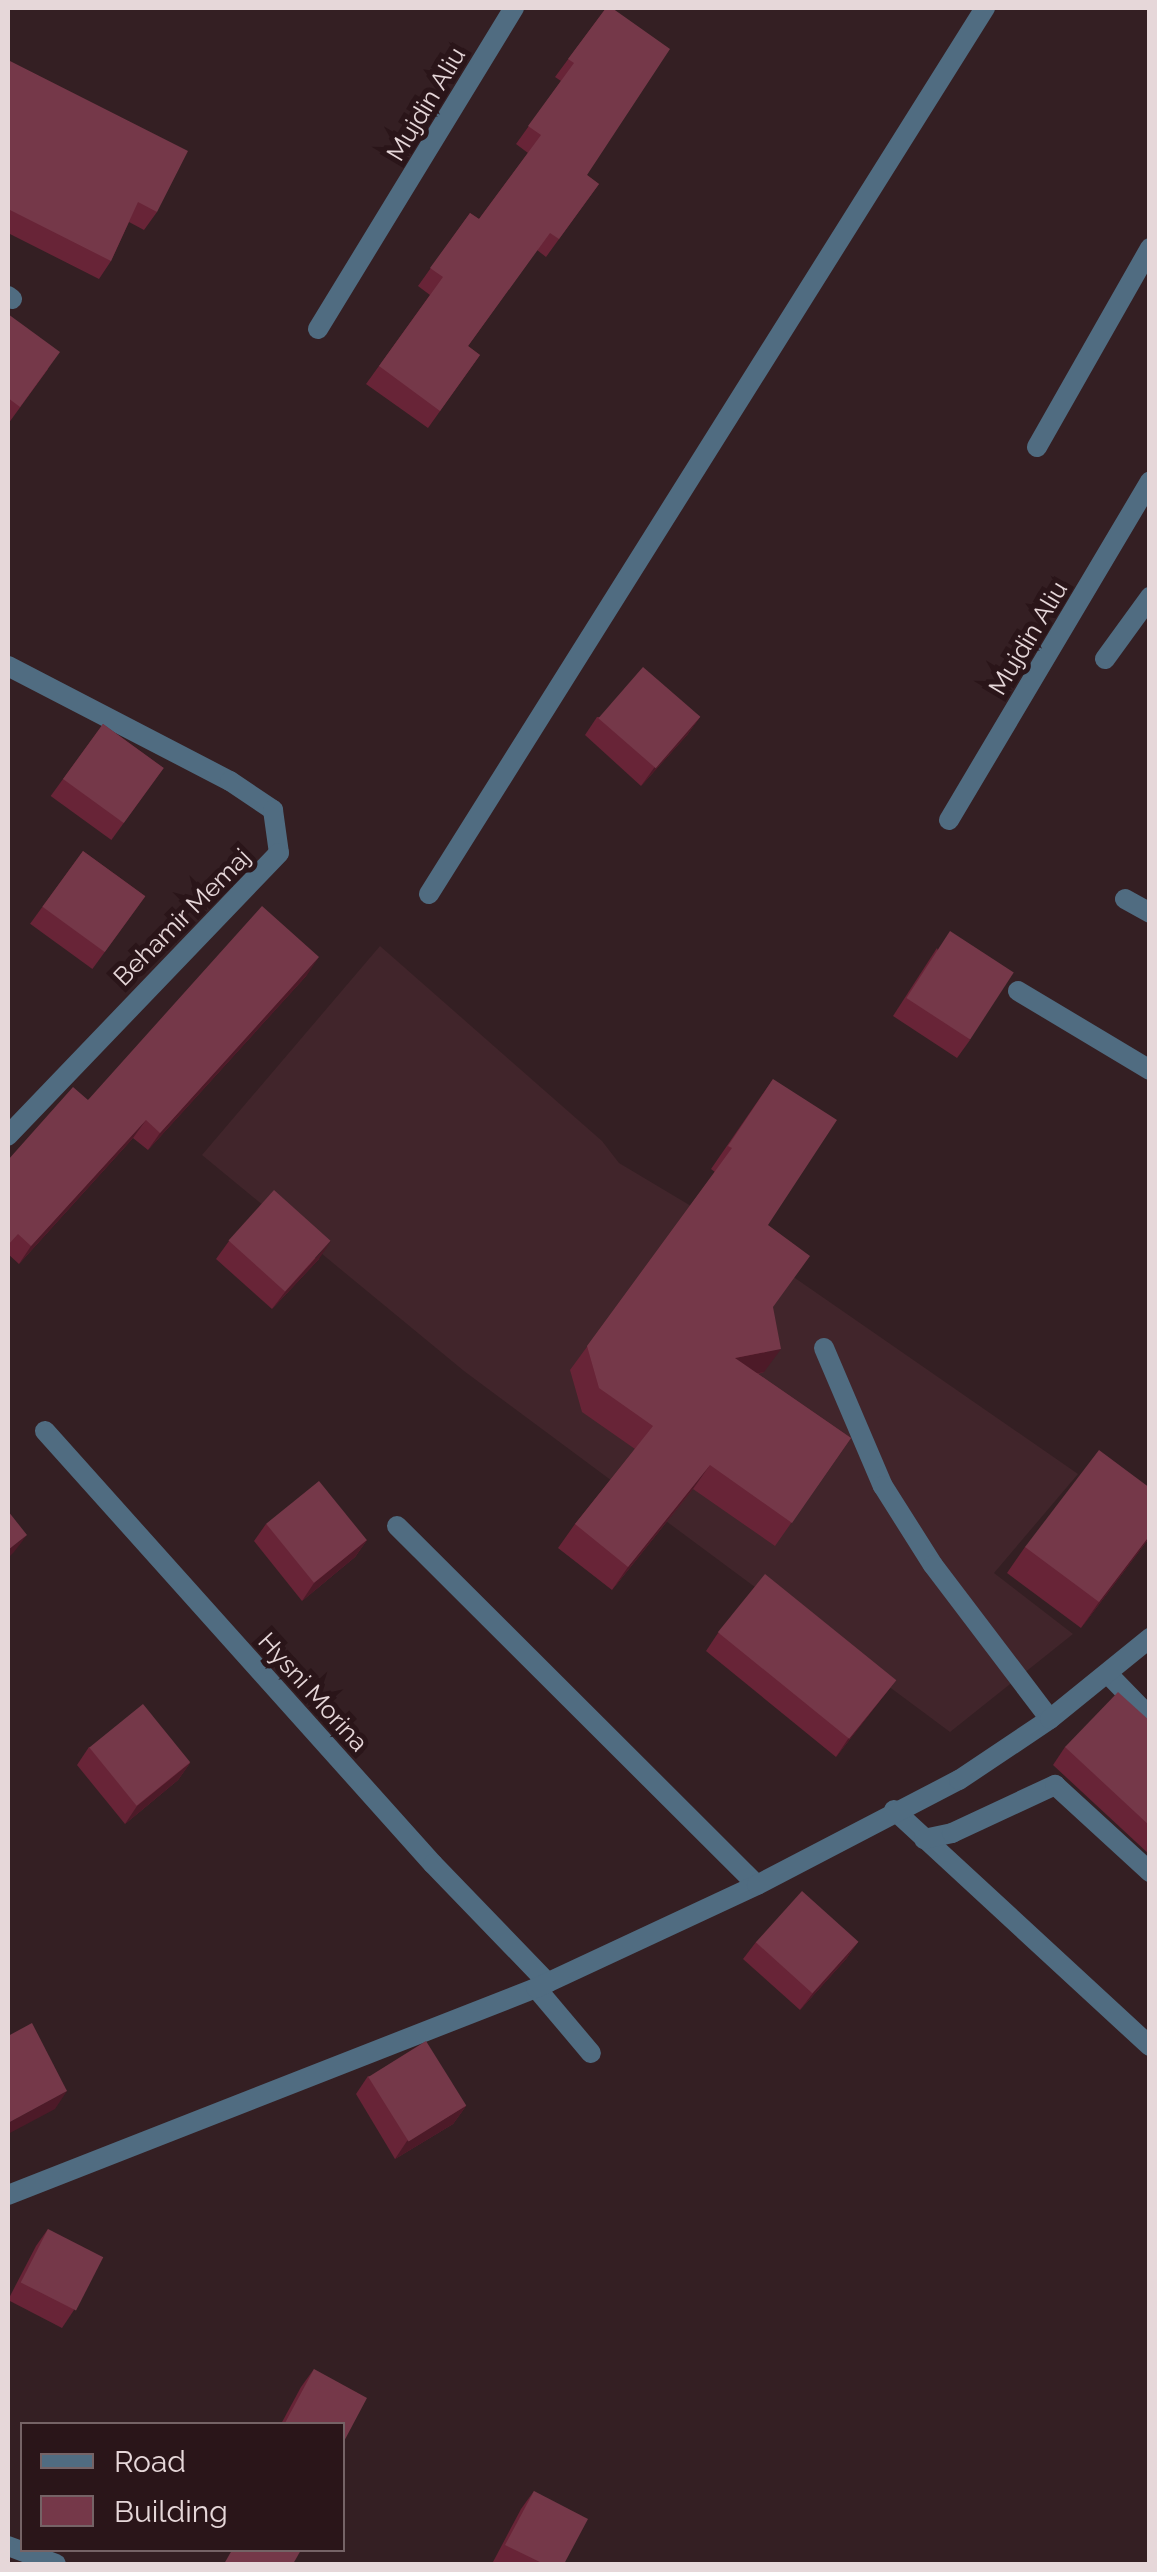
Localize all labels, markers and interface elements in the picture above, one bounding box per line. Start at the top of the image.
street label: Mujdin Aliu [380,41,472,167]
street label: Mujdin Aliu [982,575,1074,701]
street label: Behamir Memaj [107,842,257,992]
street label: Hysni Morina [252,1627,374,1757]
legend [20,2422,345,2552]
text: Road [114,2444,186,2479]
text: Building [114,2494,228,2529]

